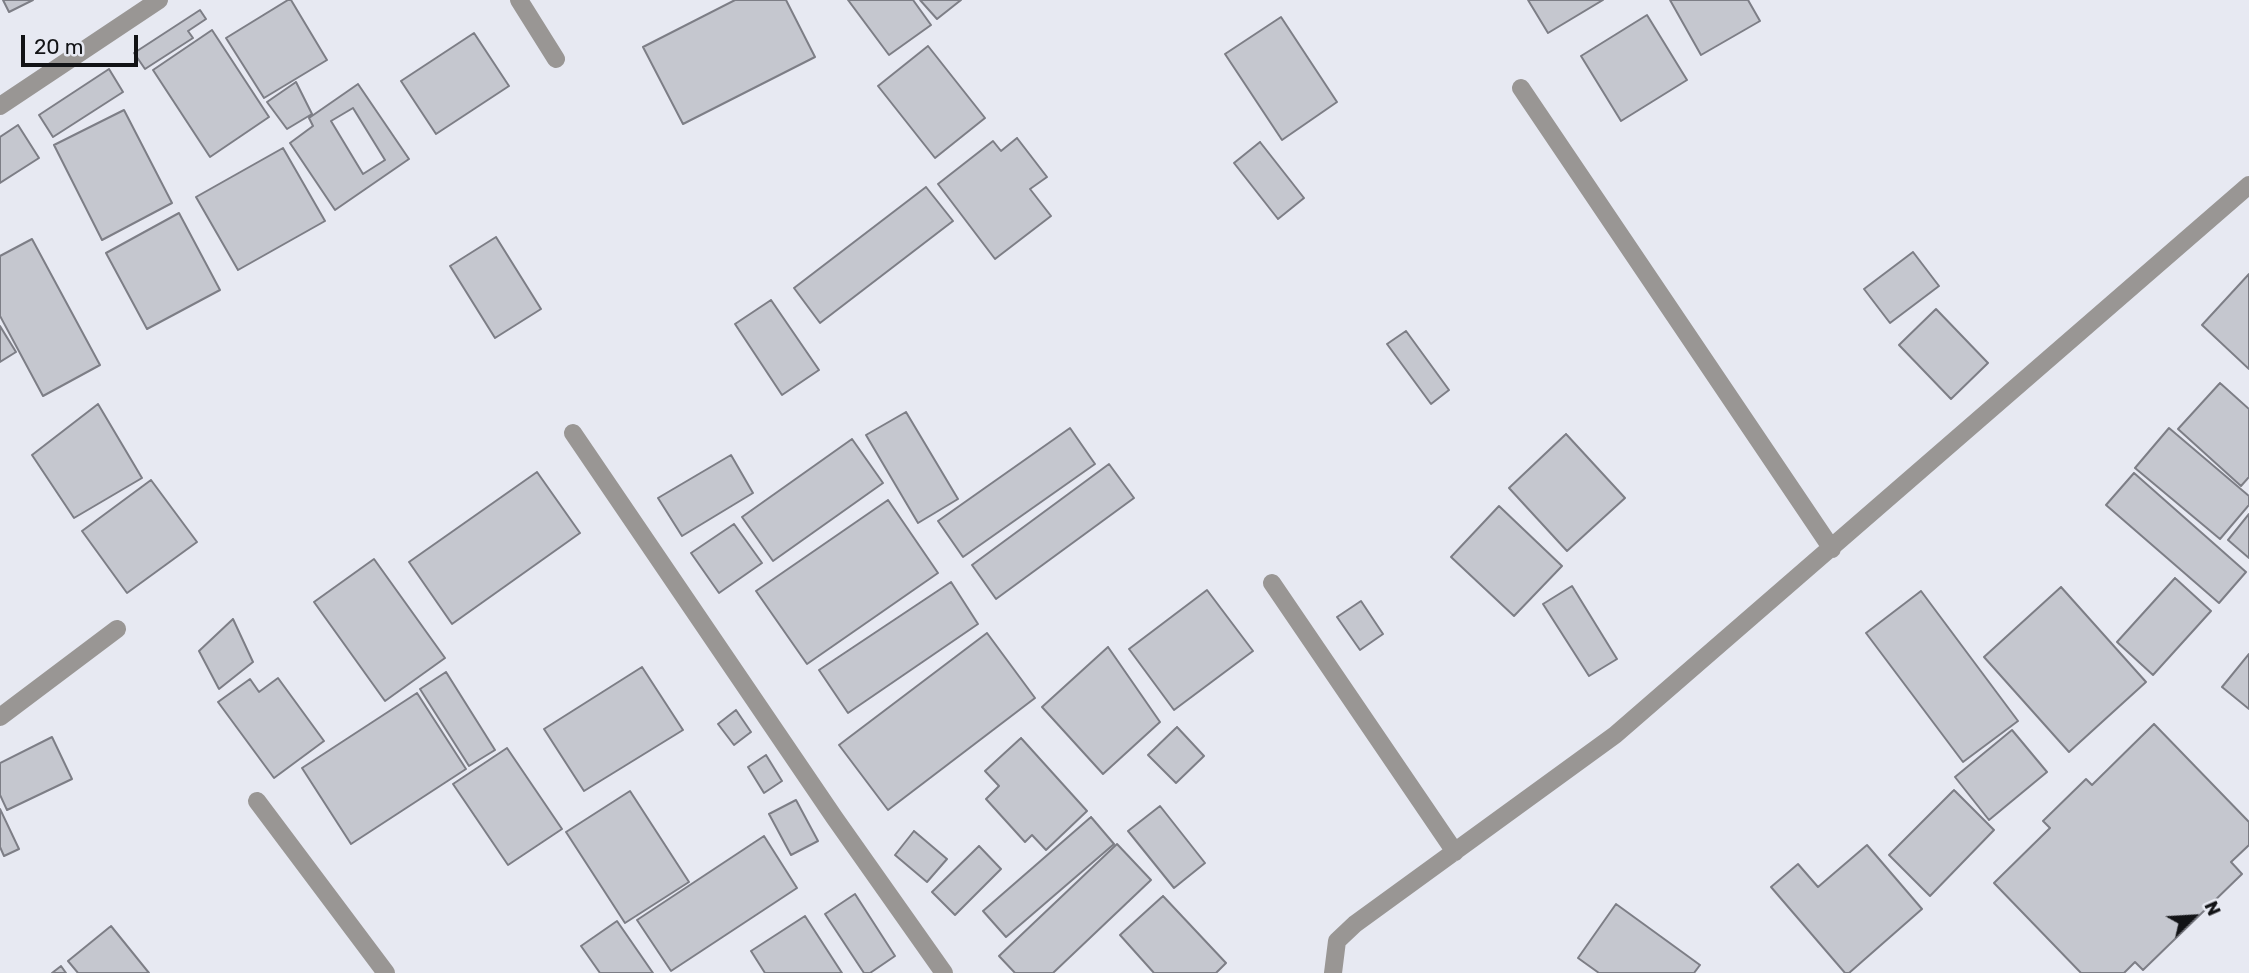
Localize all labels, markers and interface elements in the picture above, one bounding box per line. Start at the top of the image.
scale bar [24,21,142,65]
text: 20 m [34,34,83,59]
north arrow [2158,882,2228,952]
text: N [2199,897,2226,919]

